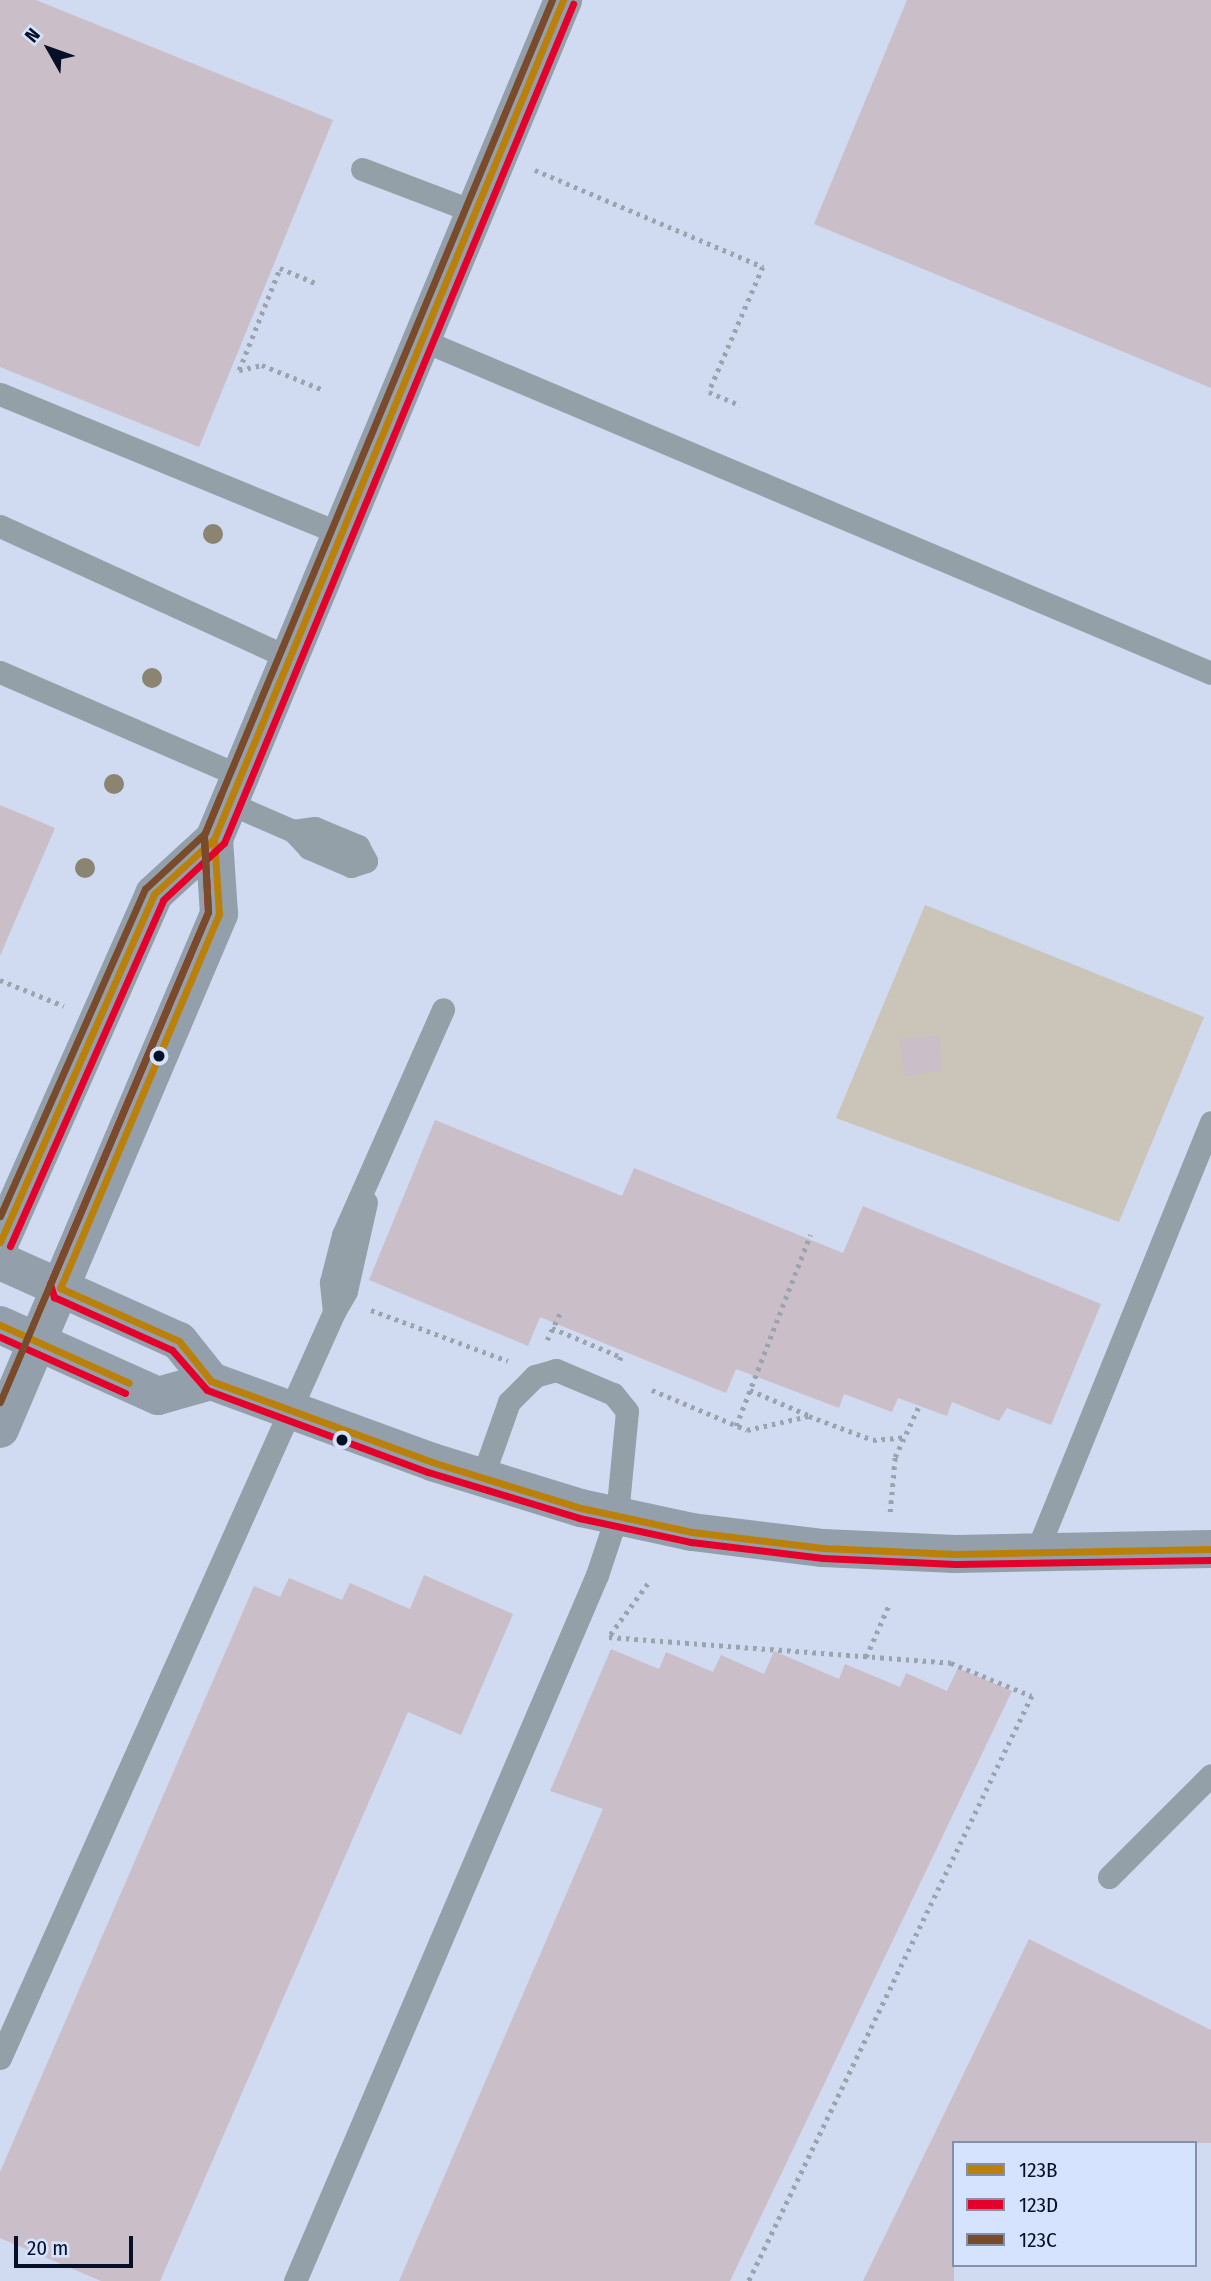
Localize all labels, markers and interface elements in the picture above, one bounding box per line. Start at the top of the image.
north arrow [14,14,84,84]
text: N [20,23,45,47]
unlabelled marker [152,1049,166,1063]
unlabelled marker [335,1433,349,1447]
legend [952,2141,1197,2267]
text: 123B [1019,2157,1057,2183]
text: 123D [1019,2192,1058,2218]
scale bar [18,2222,136,2266]
text: 123C [1019,2227,1057,2253]
text: 20 m [27,2235,68,2261]

